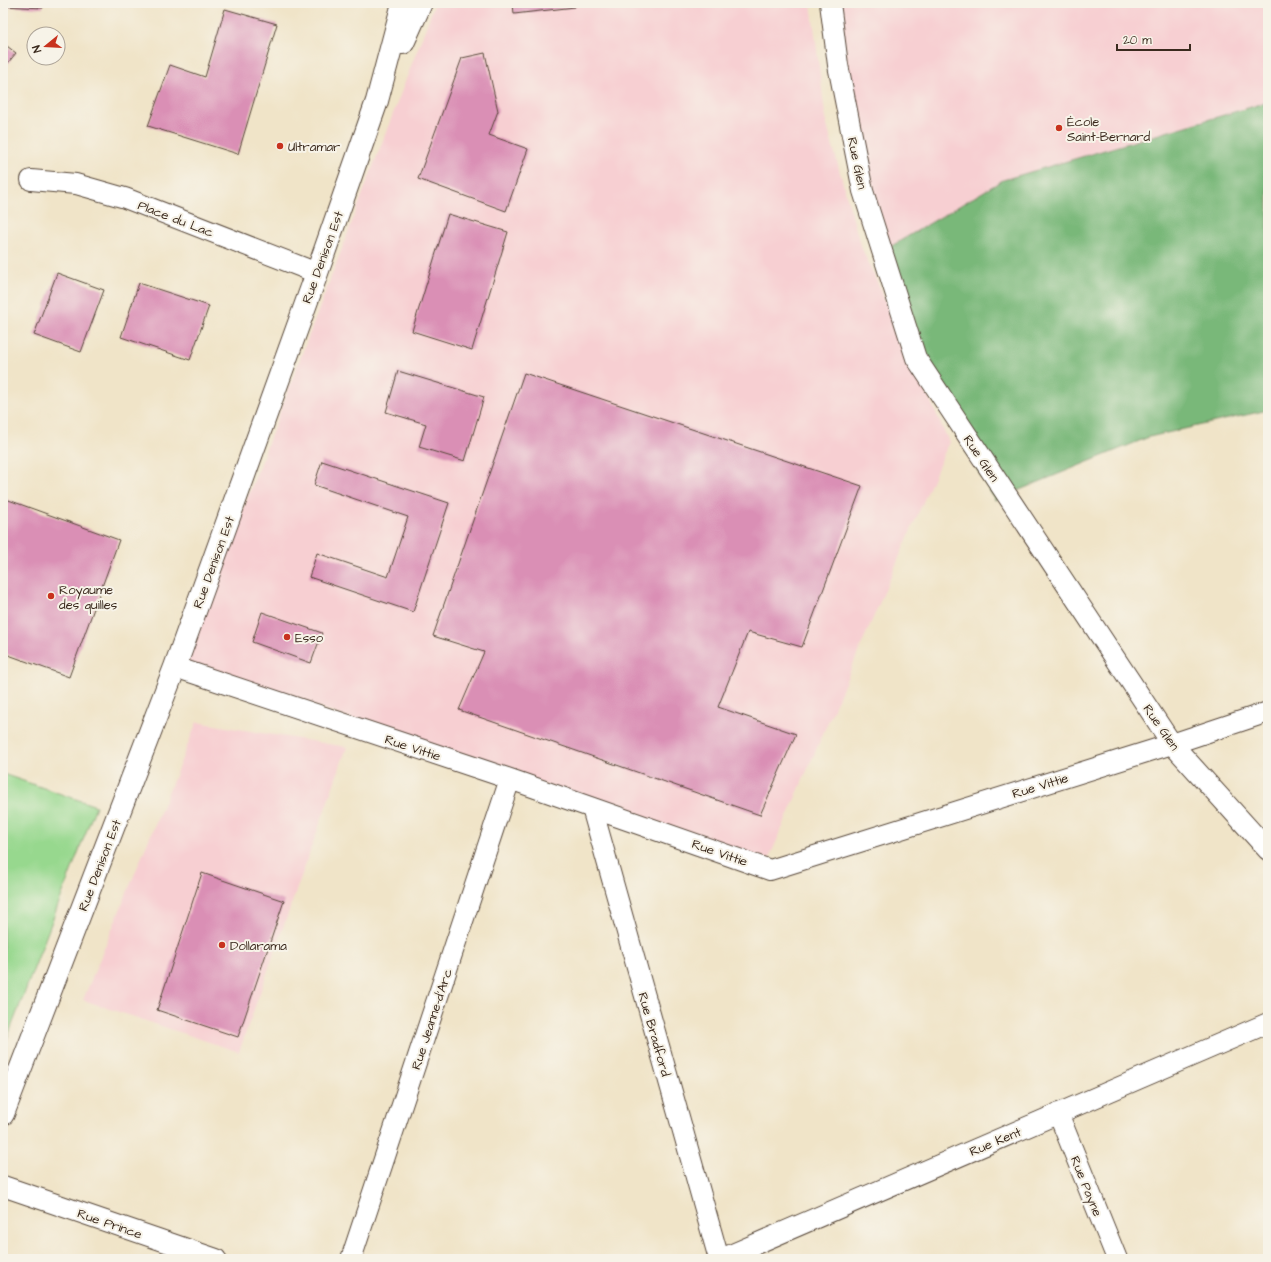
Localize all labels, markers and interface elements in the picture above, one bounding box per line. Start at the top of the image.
north arrow [26,26,66,66]
scale bar [1117,26,1190,52]
text: 20 m [1123,32,1152,49]
text: N [29,43,45,55]
place label: École Saint-Bernard [1067,113,1150,146]
marker: École Saint-Bernard [1054,123,1064,133]
street label: Rue Glen [843,136,871,191]
place label: Ultramar [288,138,340,156]
marker: Ultramar [275,141,285,151]
street label: Place du Lac [135,196,216,242]
street label: Rue Denison Est [298,208,348,306]
street label: Rue Glen [959,432,1004,486]
street label: Rue Denison Est [189,513,239,611]
place label: Royaume des quilles [59,581,118,614]
marker: Royaume des quilles [46,591,56,601]
place label: Esso [295,629,324,647]
marker: Esso [282,632,292,642]
street label: Rue Glen [1139,701,1184,755]
street label: Rue Vittie [382,730,443,765]
street label: Rue Vittie [1010,769,1071,803]
street label: Rue Denison Est [74,816,126,914]
street label: Rue Vittie [689,835,750,871]
place label: Dollarama [230,937,287,955]
marker: Dollarama [217,940,227,950]
street label: Rue Jeanne-d'Arc [407,966,457,1072]
street label: Rue Bradford [633,990,675,1079]
street label: Rue Kent [967,1123,1025,1161]
street label: Rue Payne [1065,1153,1106,1220]
street label: Rue Prince [75,1204,144,1243]

